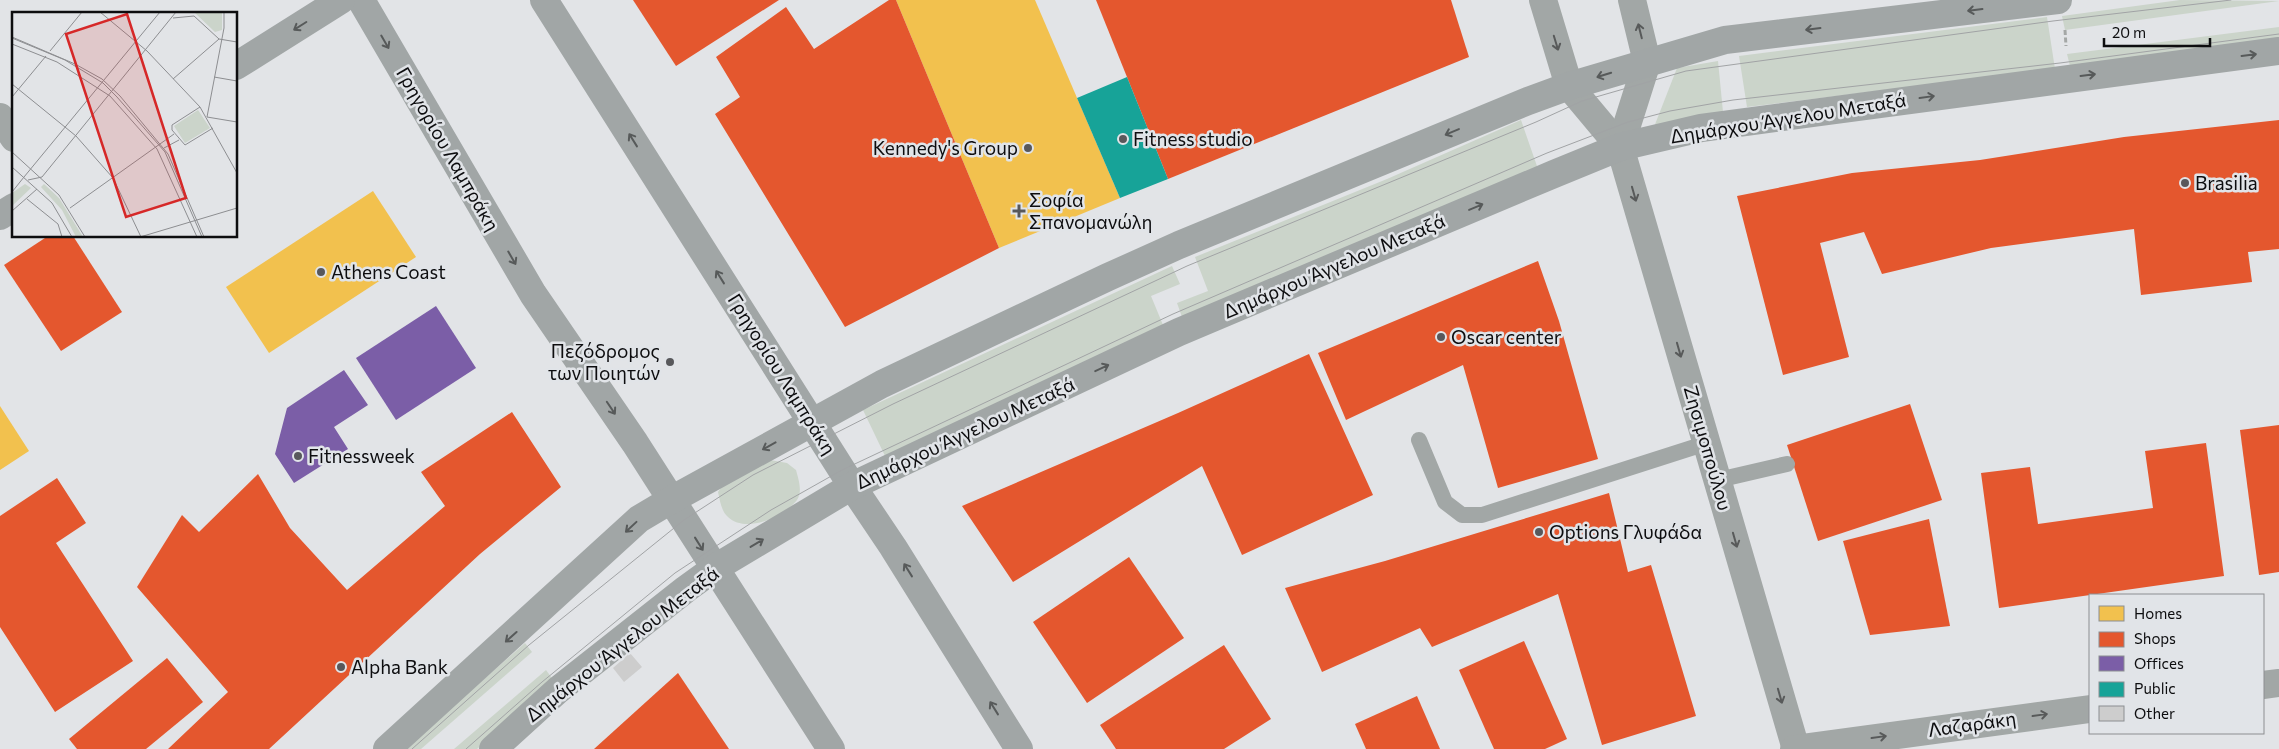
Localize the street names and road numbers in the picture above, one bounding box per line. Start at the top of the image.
street label: Γρηγορίου Λαμπράκη [392,63,505,235]
street label: Δημάρχου Άγγελου Μεταξά [1668,87,1908,148]
street label: Δημάρχου Άγγελου Μεταξά [1219,208,1448,323]
street label: Γρηγορίου Λαμπράκη [724,289,841,458]
street label: Δημάρχου Άγγελου Μεταξά [852,372,1078,493]
street label: Ζησιμοπούλου [1680,383,1737,513]
street label: Δημάρχου Άγγελου Μεταξά [521,561,723,726]
street label: Λαζαράκη [1926,706,2017,741]

